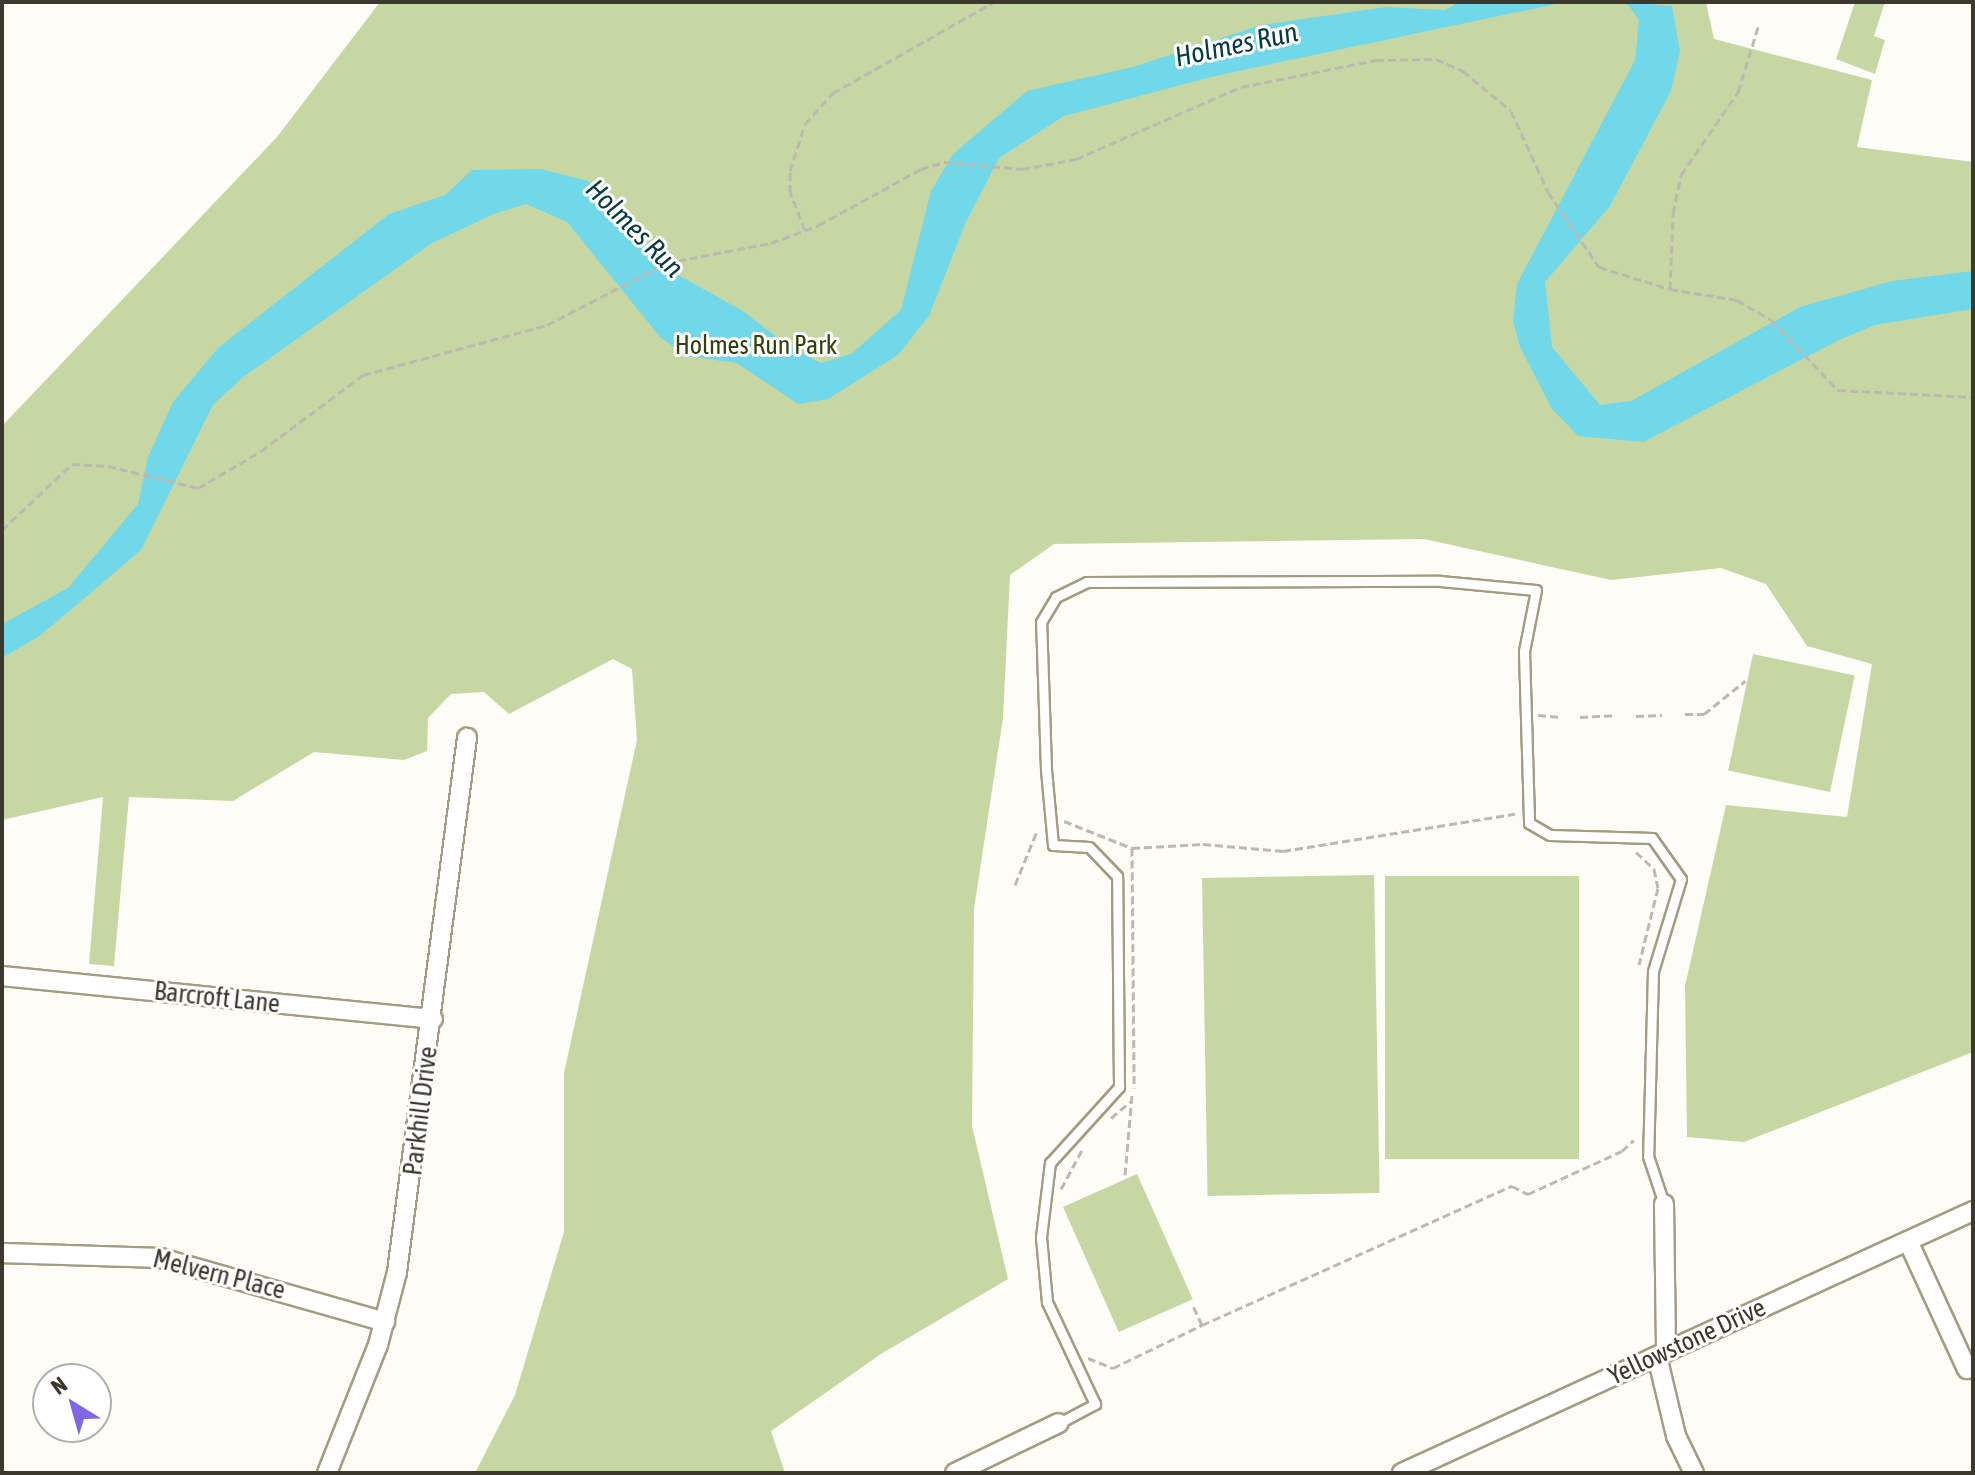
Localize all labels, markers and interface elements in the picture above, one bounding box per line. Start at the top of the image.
water label: Holmes Run [1172,15,1300,73]
water label: Holmes Run [579,172,691,284]
park label: Holmes Run Park [675,330,837,362]
street label: Barcroft Lane [153,976,281,1020]
street label: Parkhill Drive [398,1045,444,1177]
street label: Melvern Place [150,1244,288,1306]
street label: Yellowstone Drive [1603,1292,1771,1392]
north arrow [32,1363,112,1443]
text: N [46,1371,72,1400]

